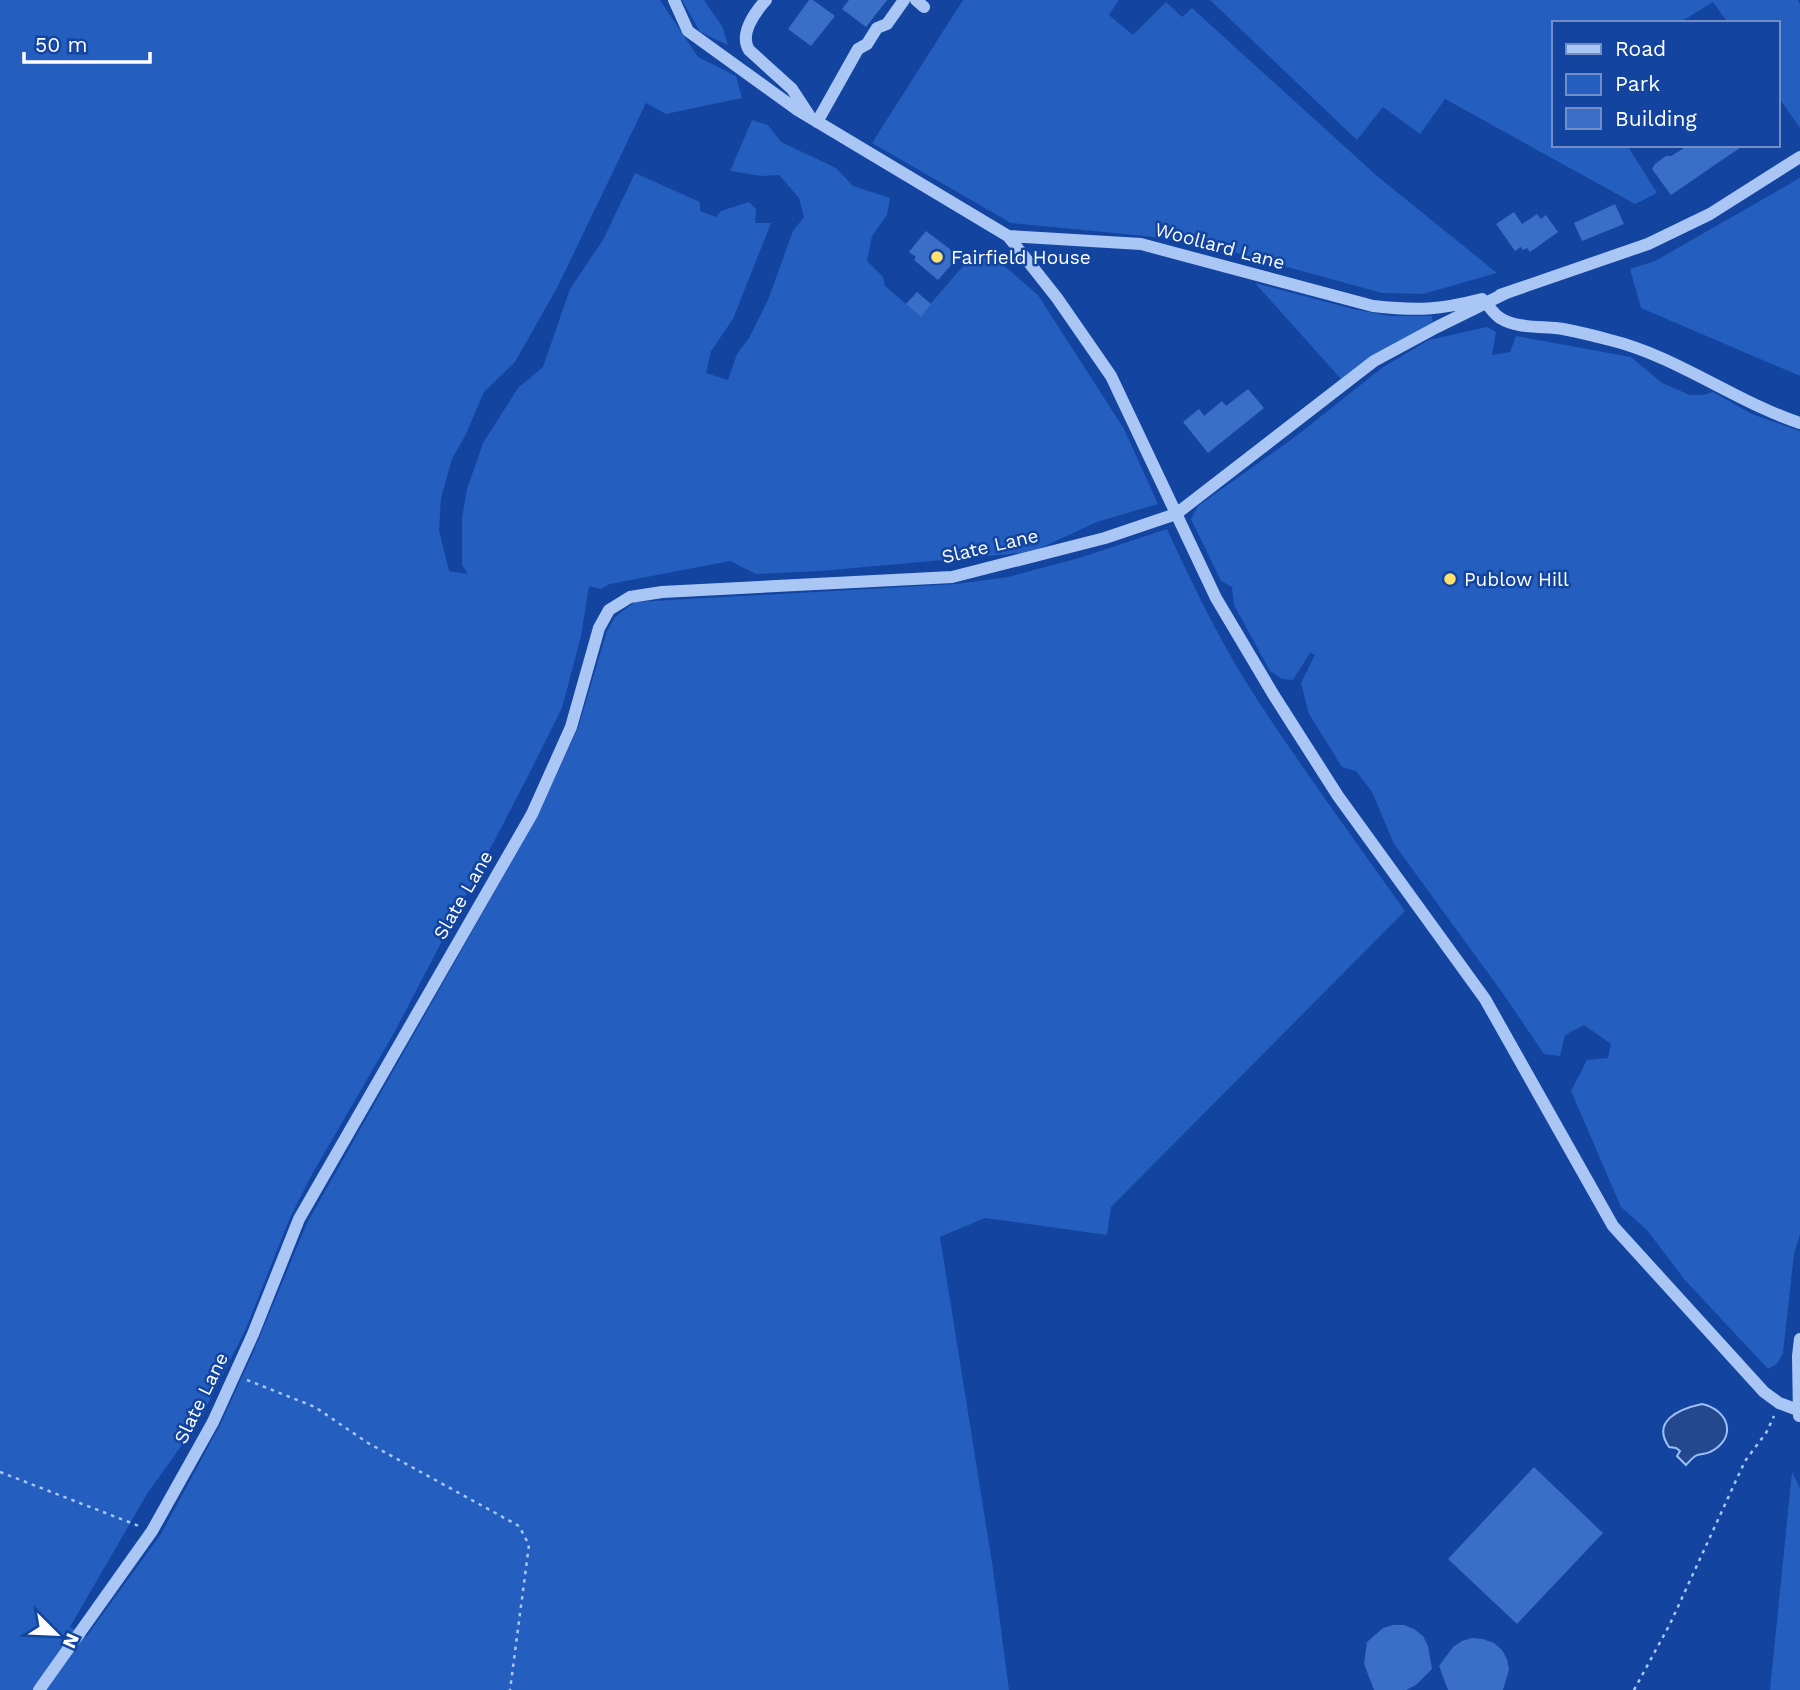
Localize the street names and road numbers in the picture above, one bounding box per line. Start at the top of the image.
street label: Woollard Lane [1153,218,1287,274]
street label: Slate Lane [939,524,1041,568]
street label: Slate Lane [428,847,498,943]
street label: Slate Lane [169,1349,233,1447]

